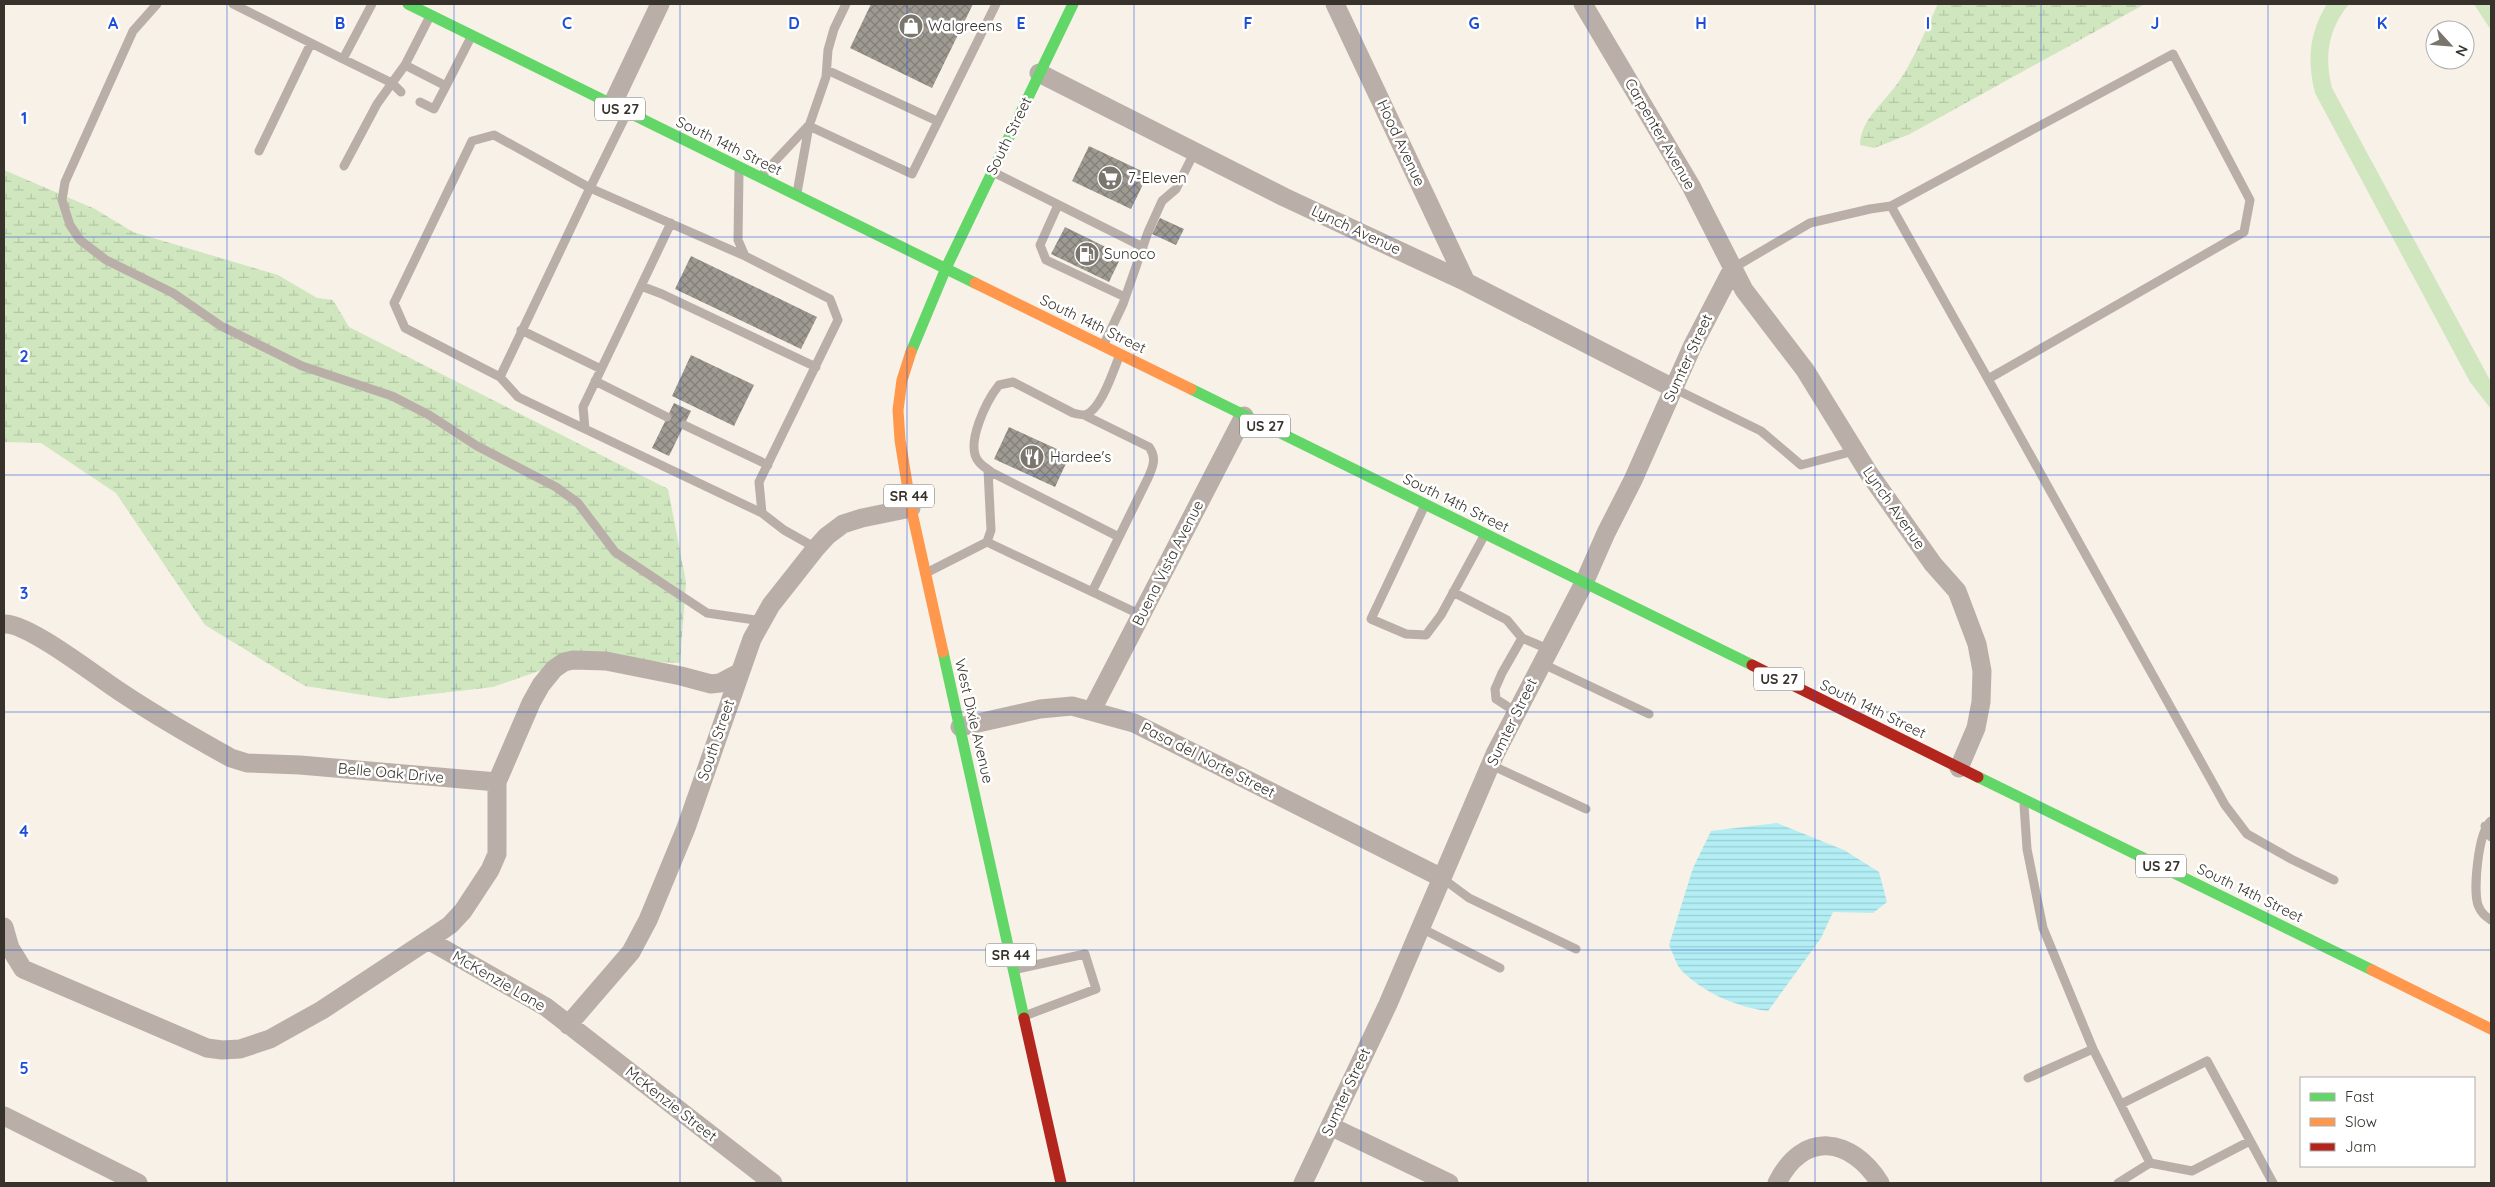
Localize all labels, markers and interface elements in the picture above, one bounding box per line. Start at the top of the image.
text: A [108,13,119,33]
text: B [335,13,345,33]
text: C [562,13,572,33]
text: D [788,13,800,33]
shop icon: Walgreens [898,13,924,39]
text: E [1016,13,1026,33]
text: F [1244,13,1253,33]
text: G [1468,13,1480,33]
text: H [1695,13,1707,33]
text: I [1926,13,1930,33]
text: J [2151,13,2159,33]
text: K [2377,13,2387,33]
place label: Walgreens [928,16,1002,35]
north arrow [2425,20,2475,70]
text: N [2451,42,2472,59]
street label: Carpenter Avenue [1621,75,1700,193]
street label: South Street [981,94,1036,178]
street label: Hood Avenue [1373,96,1430,189]
road number: US 27 [595,98,645,120]
text: 1 [21,108,27,128]
street label: South 14th Street [673,112,785,179]
supermarket icon: 7-Eleven [1097,165,1123,191]
place label: 7-Eleven [1128,168,1187,187]
street label: Lynch Avenue [1308,201,1404,259]
fuel station icon: Sunoco [1074,241,1100,267]
place label: Sunoco [1104,244,1156,263]
street label: South 14th Street [1037,290,1149,357]
street label: Sumter Street [1659,311,1716,405]
text: 2 [19,346,29,366]
road number: US 27 [1240,414,1290,438]
restaurant icon: Hardee's [1019,444,1045,470]
place label: Hardee's [1050,447,1111,466]
street label: Lynch Avenue [1859,463,1930,553]
street label: South 14th Street [1400,469,1512,536]
road number: SR 44 [884,484,934,508]
street label: Buena Vista Avenue [1128,497,1207,629]
text: 3 [20,583,28,603]
street label: West Dixie Avenue [951,657,998,785]
road number: US 27 [1754,668,1804,691]
street label: Sumter Street [1482,675,1541,769]
street label: South 14th Street [1817,675,1929,742]
street label: South Street [693,697,738,783]
street label: Pasa del Norte Street [1138,718,1278,802]
street label: Belle Oak Drive [337,758,445,787]
text: 4 [19,821,29,841]
road number: US 27 [2136,854,2186,878]
street label: South 14th Street [2194,859,2306,926]
road number: SR 44 [986,944,1036,966]
street label: McKenzie Lane [449,946,549,1015]
street label: Sumter Street [1317,1045,1374,1139]
text: 5 [19,1058,29,1078]
street label: McKenzie Street [622,1062,721,1145]
legend [2300,1077,2475,1167]
text: Fast [2345,1087,2374,1106]
text: Slow [2345,1112,2377,1131]
text: Jam [2345,1137,2376,1156]

